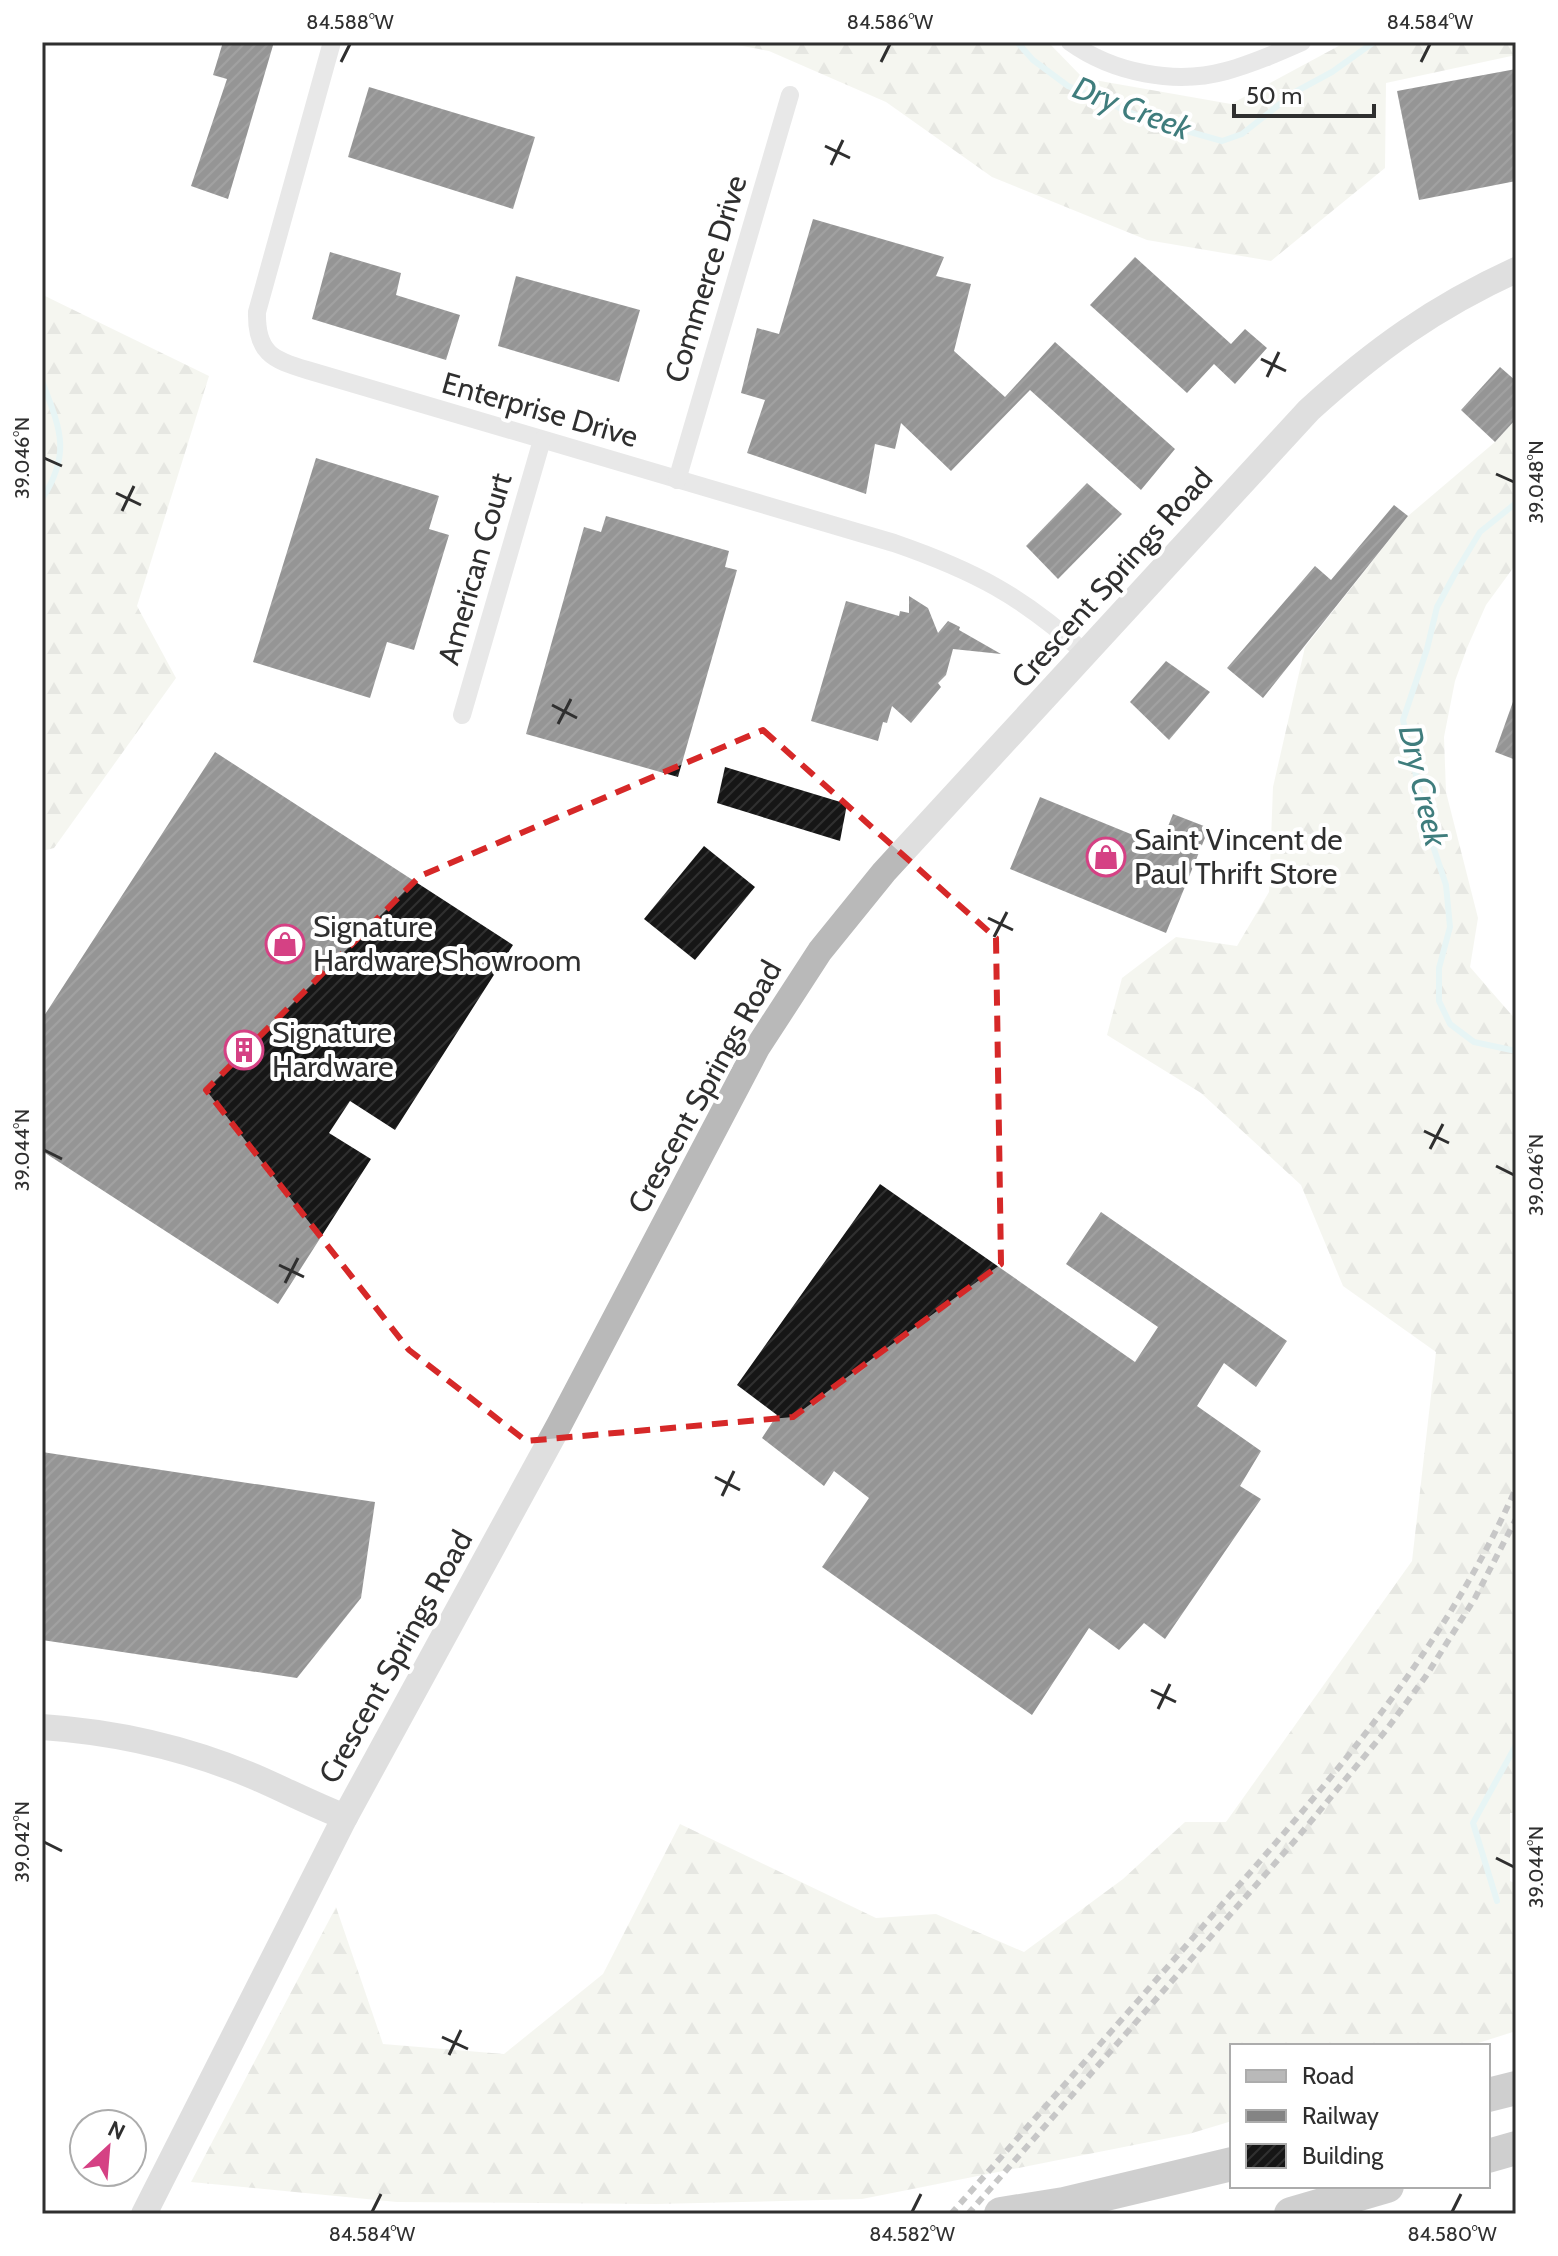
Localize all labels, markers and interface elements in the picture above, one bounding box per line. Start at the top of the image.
text: 84.588°W [306,10,394,34]
text: 84.586°W [847,10,933,34]
text: 84.584°W [1387,10,1473,34]
water label: Dry Creek [1068,67,1198,148]
scale bar [1234,68,1374,118]
text: 50 m [1246,81,1302,110]
street label: Commerce Drive [656,171,755,387]
street label: Enterprise Drive [438,364,642,455]
text: 39.046°N [10,417,34,499]
text: 39.048°N [1524,440,1548,524]
street label: Crescent Springs Road [1003,460,1220,695]
street label: American Court [430,469,520,669]
water label: Dry Creek [1391,722,1457,851]
place label: Saint Vincent de Paul Thrift Store [1134,821,1343,892]
shop icon: Saint Vincent de Paul Thrift Store [1085,836,1127,878]
place label: Signature Hardware Showroom [313,908,581,979]
shop icon: Signature Hardware Showroom [264,923,306,965]
street label: Crescent Springs Road [620,954,789,1220]
place label: Signature Hardware [272,1014,394,1085]
building icon: Signature Hardware [223,1029,265,1071]
text: 39.044°N [10,1109,34,1191]
text: 39.046°N [1524,1134,1548,1216]
street label: Crescent Springs Road [311,1524,480,1790]
text: 39.042°N [10,1801,34,1883]
text: 39.044°N [1524,1826,1548,1908]
legend [1230,2044,1490,2188]
text: Road [1302,2061,1354,2090]
text: Railway [1302,2101,1379,2130]
north arrow [68,2108,148,2188]
text: N [104,2115,129,2146]
text: Building [1302,2141,1384,2170]
text: 84.584°W [329,2222,415,2246]
text: 84.582°W [869,2222,955,2246]
text: 84.580°W [1407,2222,1497,2246]

